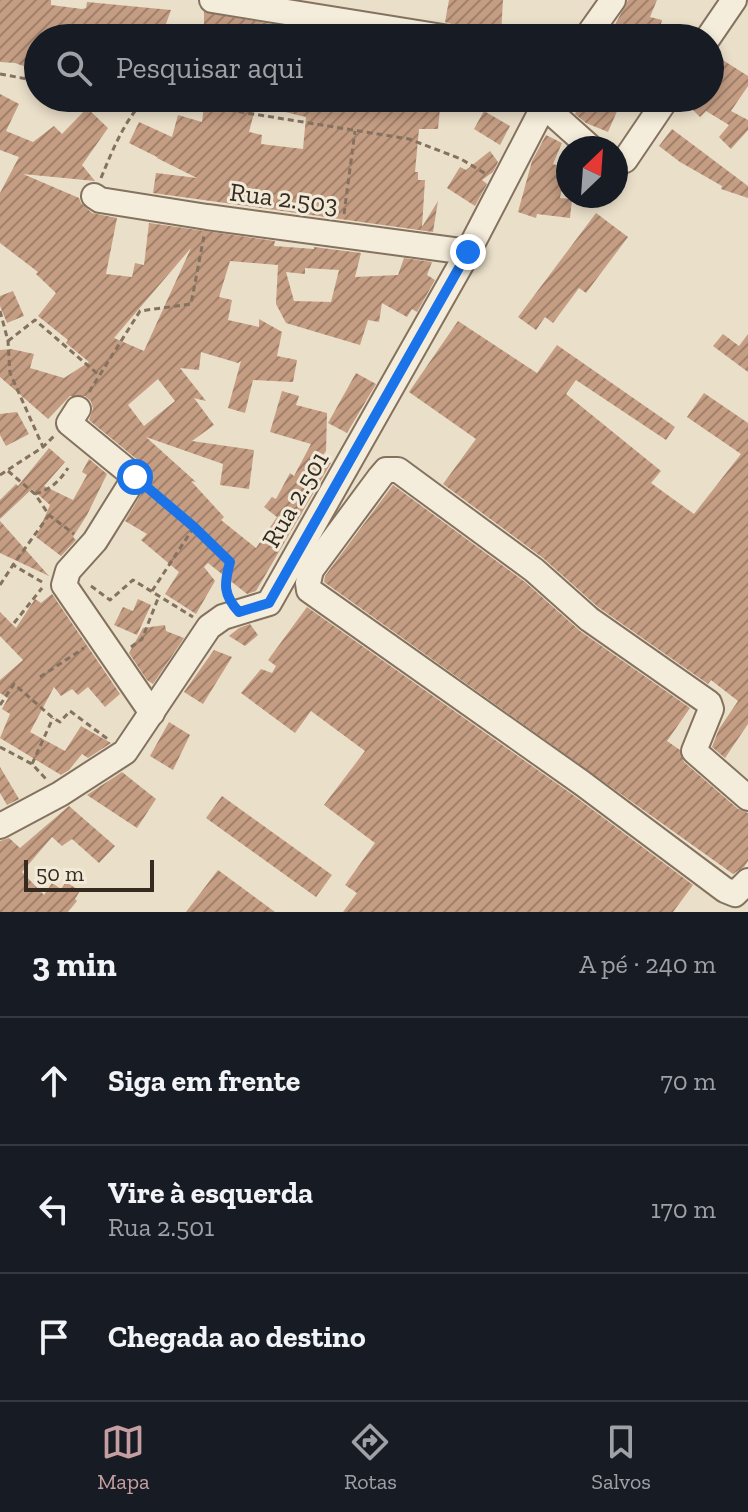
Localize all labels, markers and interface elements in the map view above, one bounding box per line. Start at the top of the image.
search box [24,24,724,112]
icon: search [52,46,96,90]
text: Pesquisar aqui [116,50,303,86]
north arrow [556,136,628,208]
street label: Rua 2.503 [228,175,340,221]
route end [450,234,486,270]
street label: Rua 2.501 [255,445,335,553]
route start [117,459,153,495]
scale bar [24,856,154,892]
text: 50 m [36,860,84,887]
text: 3 min [32,944,117,985]
text: A pé · 240 m [579,948,716,980]
icon: ahead [32,1059,76,1103]
text: Siga em frente [108,1063,300,1099]
text: 70 m [660,1065,716,1097]
text: Vire à esquerda [108,1175,313,1211]
icon: left [32,1187,76,1231]
text: 170 m [651,1193,716,1225]
text: Rua 2.501 [108,1211,214,1243]
icon: arrive [32,1315,76,1359]
text: Chegada ao destino [108,1319,366,1355]
tab: Mapa [97,1420,150,1495]
tab: Rotas [344,1420,397,1495]
tab: Salvos [591,1420,651,1495]

